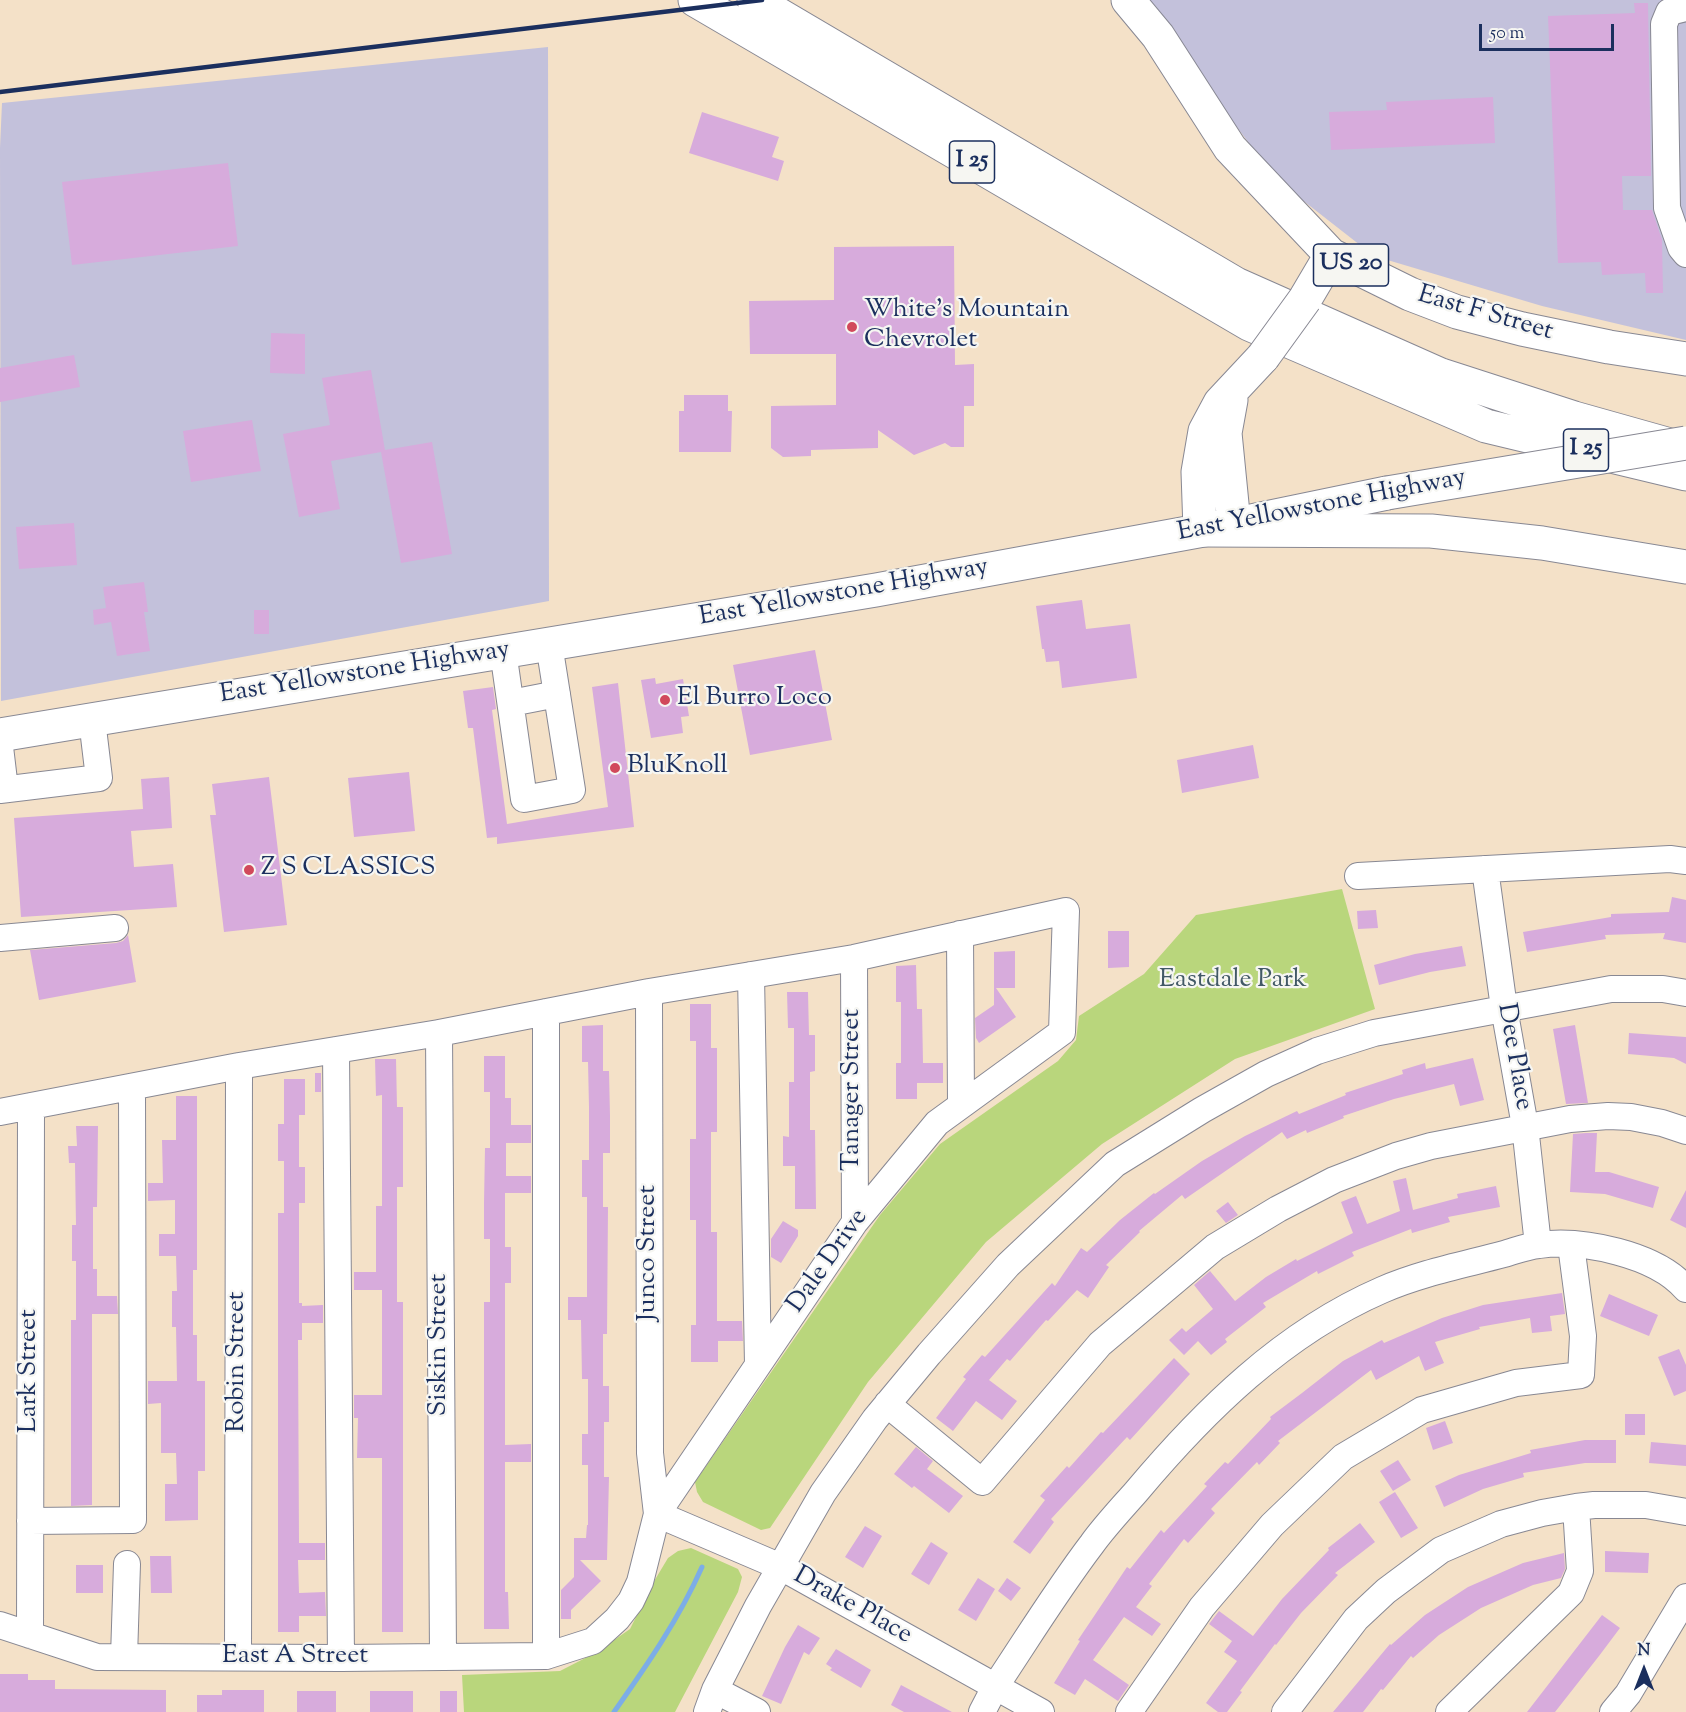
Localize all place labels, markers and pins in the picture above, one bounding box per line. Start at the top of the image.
place label: White's Mountain Chevrolet [864,296,1069,358]
marker: White's Mountain Chevrolet [845,320,859,334]
place label: El Burro Loco [677,684,832,716]
marker: El Burro Loco [658,693,672,707]
place label: BluKnoll [627,752,728,784]
marker: BluKnoll [608,761,622,775]
place label: Z S CLASSICS [261,854,436,886]
marker: Z S CLASSICS [242,863,256,877]

